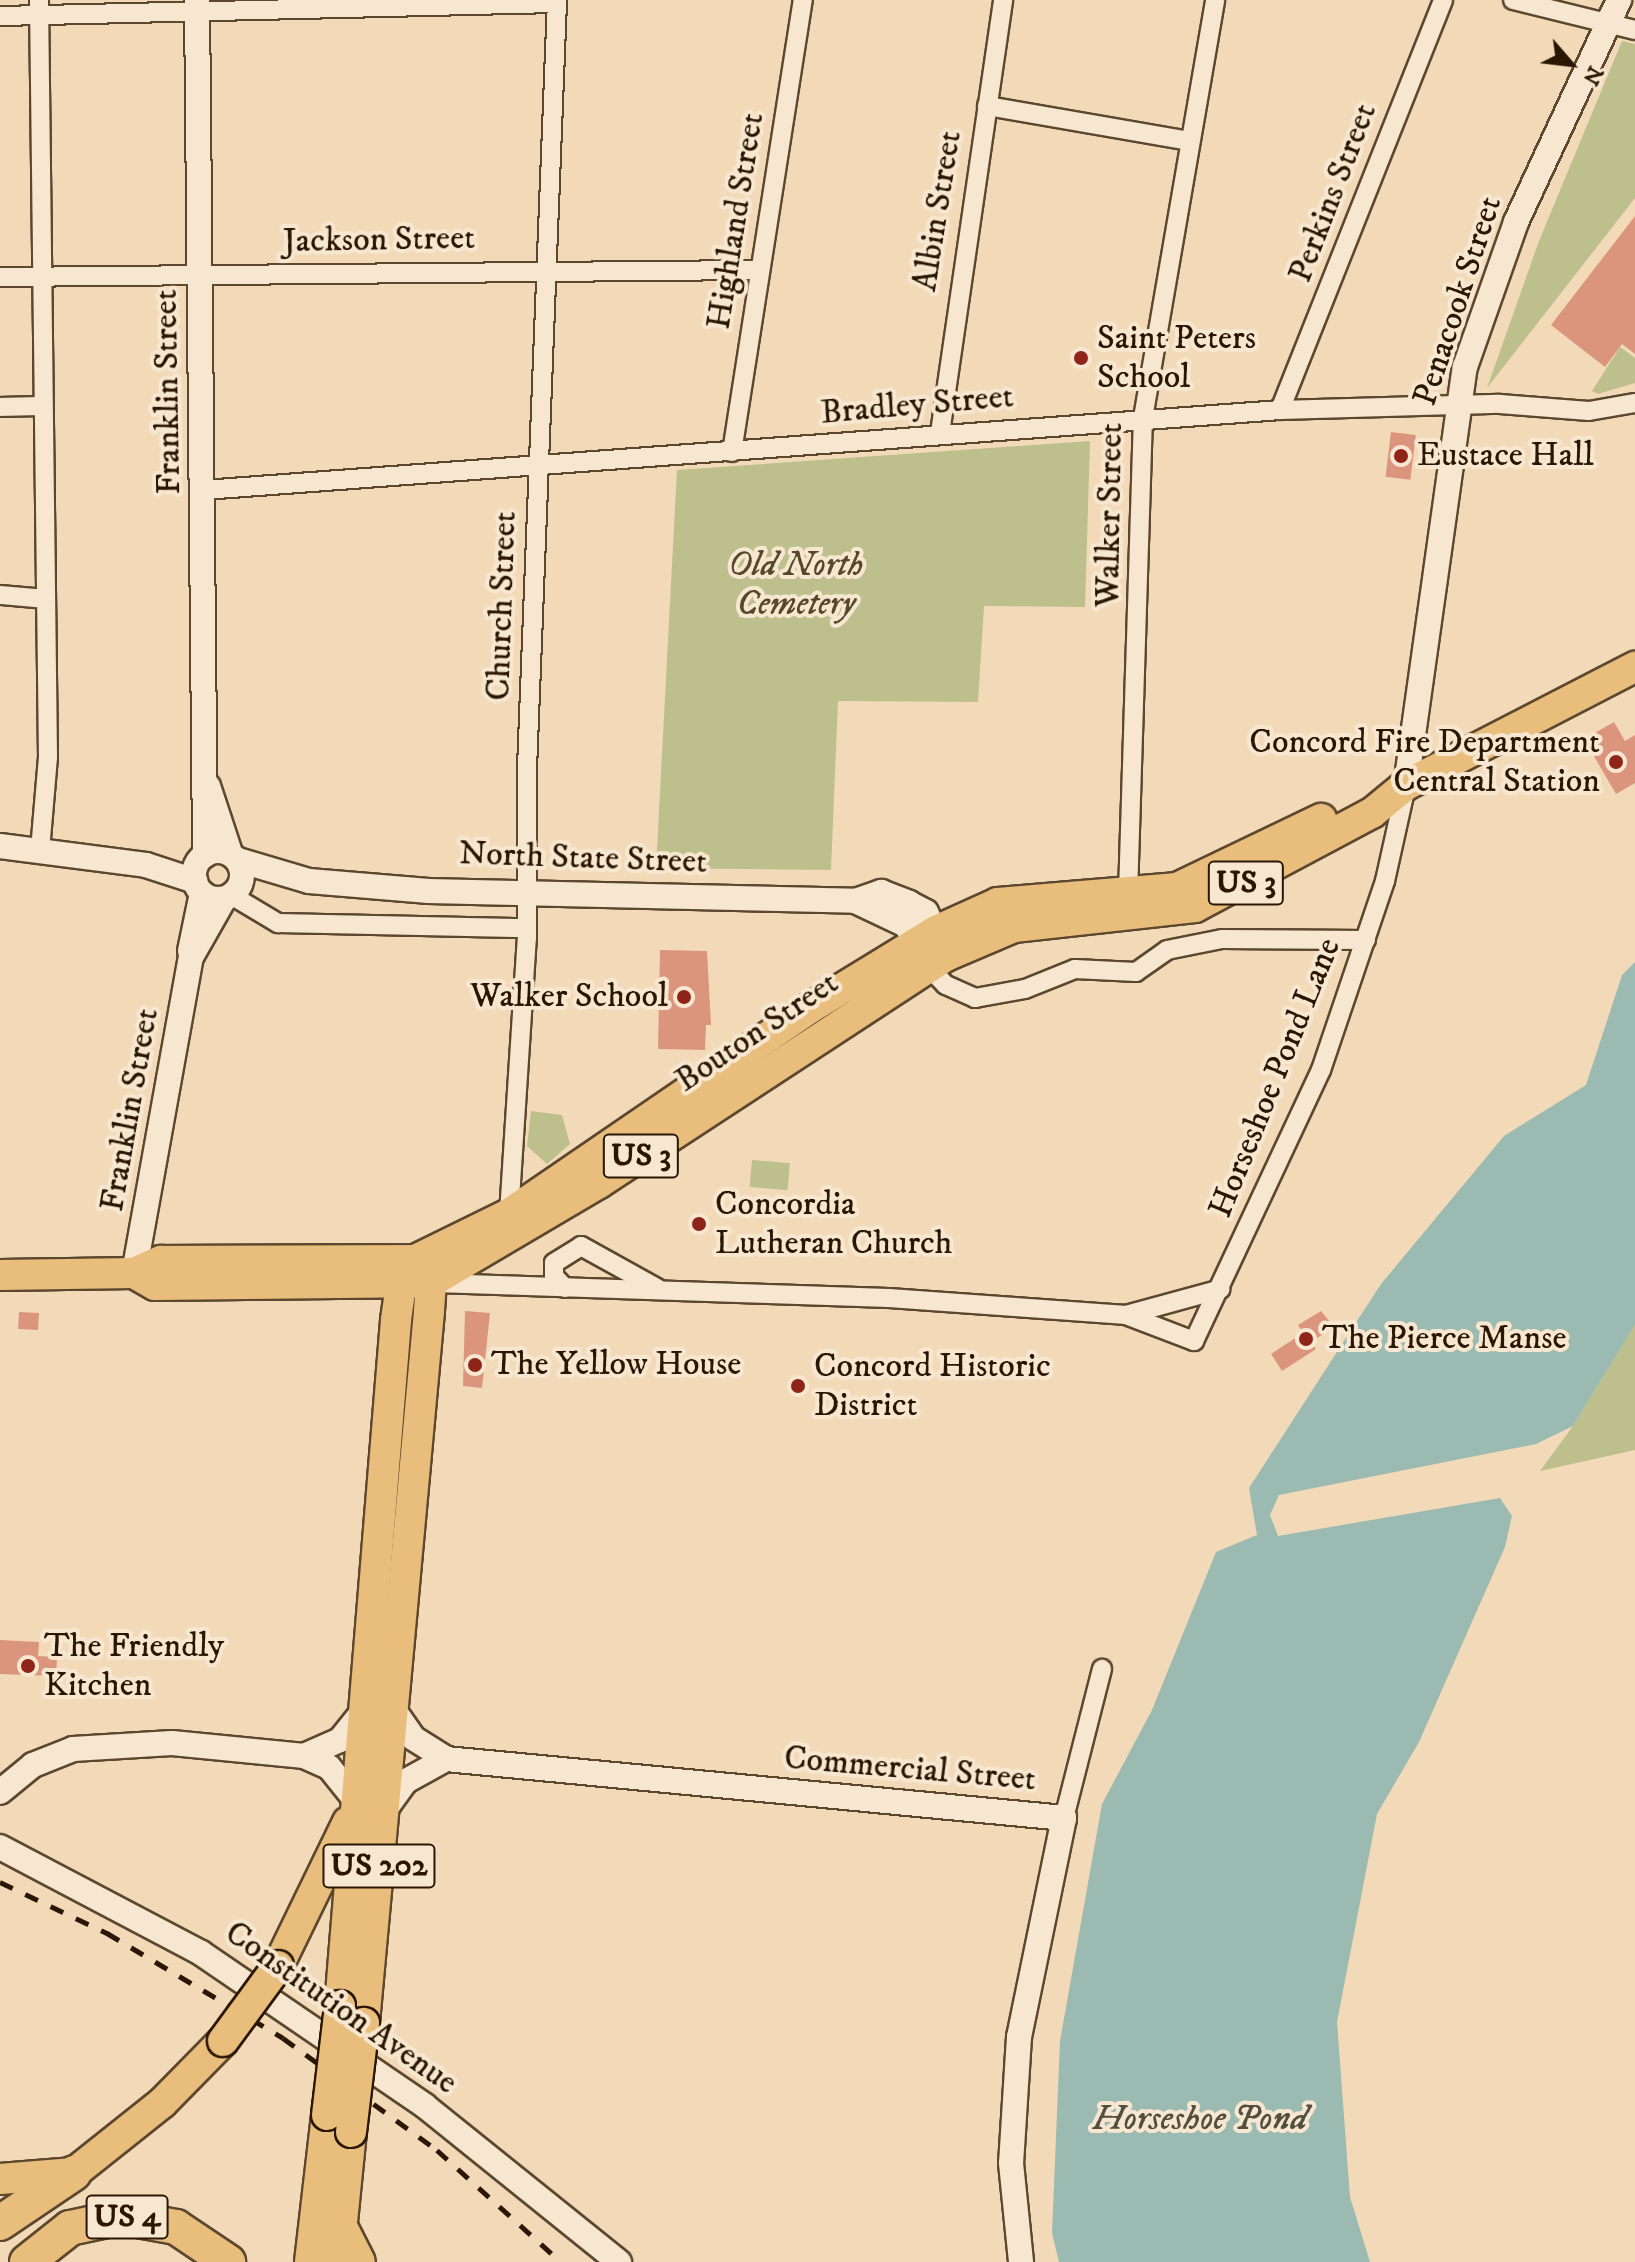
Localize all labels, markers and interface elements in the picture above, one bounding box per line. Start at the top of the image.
north arrow [1531,24,1611,104]
text: N [1576,61,1609,90]
street label: Perkins Street [1280,98,1386,288]
street label: Highland Street [699,110,773,332]
street label: Albin Street [905,128,971,294]
street label: Penacook Street [1405,191,1511,411]
street label: Jackson Street [283,218,475,262]
street label: Franklin Street [146,289,190,495]
place label: Saint Peters School [1097,318,1256,398]
marker: Saint Peters School [1072,349,1090,367]
street label: Bradley Street [819,376,1015,434]
street label: Walker Street [1088,422,1132,608]
place label: Eustace Hall [1417,436,1594,476]
marker: Eustace Hall [1392,447,1410,465]
street label: Church Street [478,511,526,701]
park label: Old North Cemetery [729,545,863,624]
place label: Concord Fire Department Central Station [1249,722,1600,802]
marker: Concord Fire Department Central Station [1607,753,1625,771]
street label: North State Street [458,833,708,883]
road number: US 3 [1206,855,1286,911]
street label: Horseshoe Pond Lane [1200,932,1350,1224]
street label: Bouton Street [668,963,846,1101]
place label: Walker School [470,977,668,1017]
marker: Walker School [675,988,693,1006]
street label: Franklin Street [92,1005,168,1215]
road number: US 3 [601,1128,681,1184]
place label: Concordia Lutheran Church [715,1184,952,1264]
marker: Concordia Lutheran Church [690,1215,708,1233]
place label: The Pierce Manse [1322,1319,1567,1359]
marker: The Pierce Manse [1297,1330,1315,1348]
place label: The Yellow House [491,1345,741,1385]
place label: Concord Historic District [814,1346,1051,1426]
marker: The Yellow House [466,1356,484,1374]
marker: Concord Historic District [789,1377,807,1395]
place label: The Friendly Kitchen [44,1626,224,1706]
marker: The Friendly Kitchen [19,1657,37,1675]
street label: Commercial Street [782,1738,1038,1800]
road number: US 202 [321,1838,437,1894]
street label: Constitution Avenue [217,1913,465,2103]
water label: Horseshoe Pond [1092,2097,1308,2141]
road number: US 4 [85,2189,169,2245]

